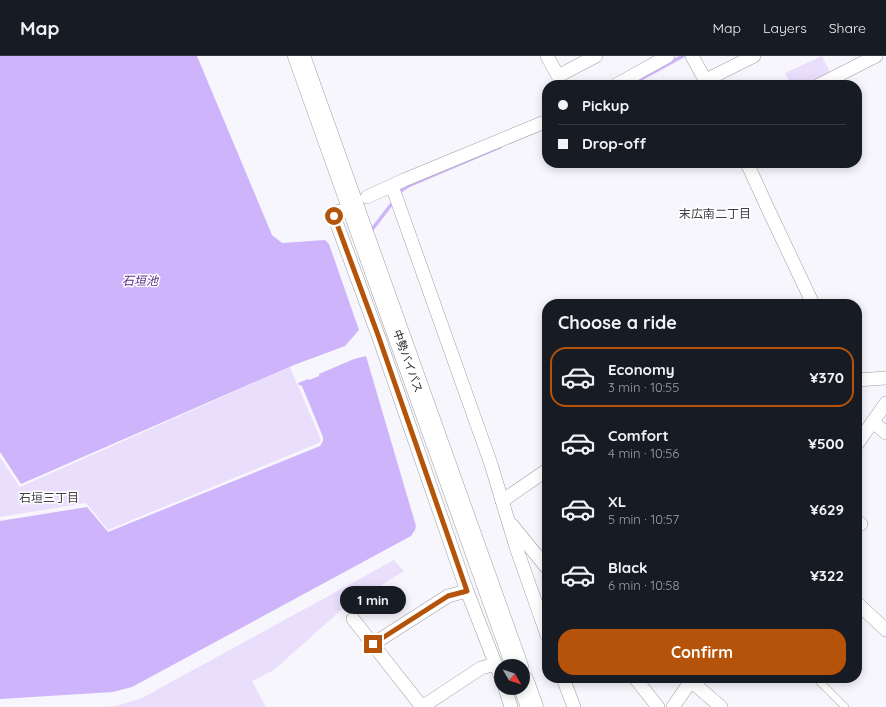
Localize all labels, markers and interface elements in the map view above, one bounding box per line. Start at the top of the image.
text: Map [20,16,59,40]
text: Map [712,19,741,37]
text: Layers [763,19,807,37]
text: Share [829,19,866,37]
text: Pickup [582,96,629,115]
text: Drop-off [582,134,646,153]
district label: 末広南二丁目 [679,206,751,221]
route start [325,207,343,225]
water label: 石垣池 [122,273,159,288]
text: Choose a ride [558,311,677,334]
street label: 中勢バイパス [390,328,426,394]
icon: car [560,359,596,395]
text: Economy [608,360,675,379]
text: ¥370 [810,368,844,387]
text: 3 min · 10:55 [608,379,679,395]
icon: car [560,425,596,461]
text: Comfort [608,426,669,445]
text: ¥500 [808,434,844,453]
text: 4 min · 10:56 [608,445,679,461]
district label: 石垣三丁目 [19,490,79,505]
icon: car [560,491,596,527]
text: XL [608,492,626,511]
text: ¥629 [810,500,844,519]
text: 5 min · 10:57 [608,511,679,527]
icon: car [560,557,596,593]
text: Black [608,558,648,577]
text: ¥322 [810,566,844,585]
text: 6 min · 10:58 [608,577,679,593]
callout: 1 min [340,586,406,614]
text: 1 min [357,592,389,608]
button: Confirm [558,629,846,675]
route end [364,635,382,653]
north arrow [494,659,530,695]
map controls [494,659,530,695]

